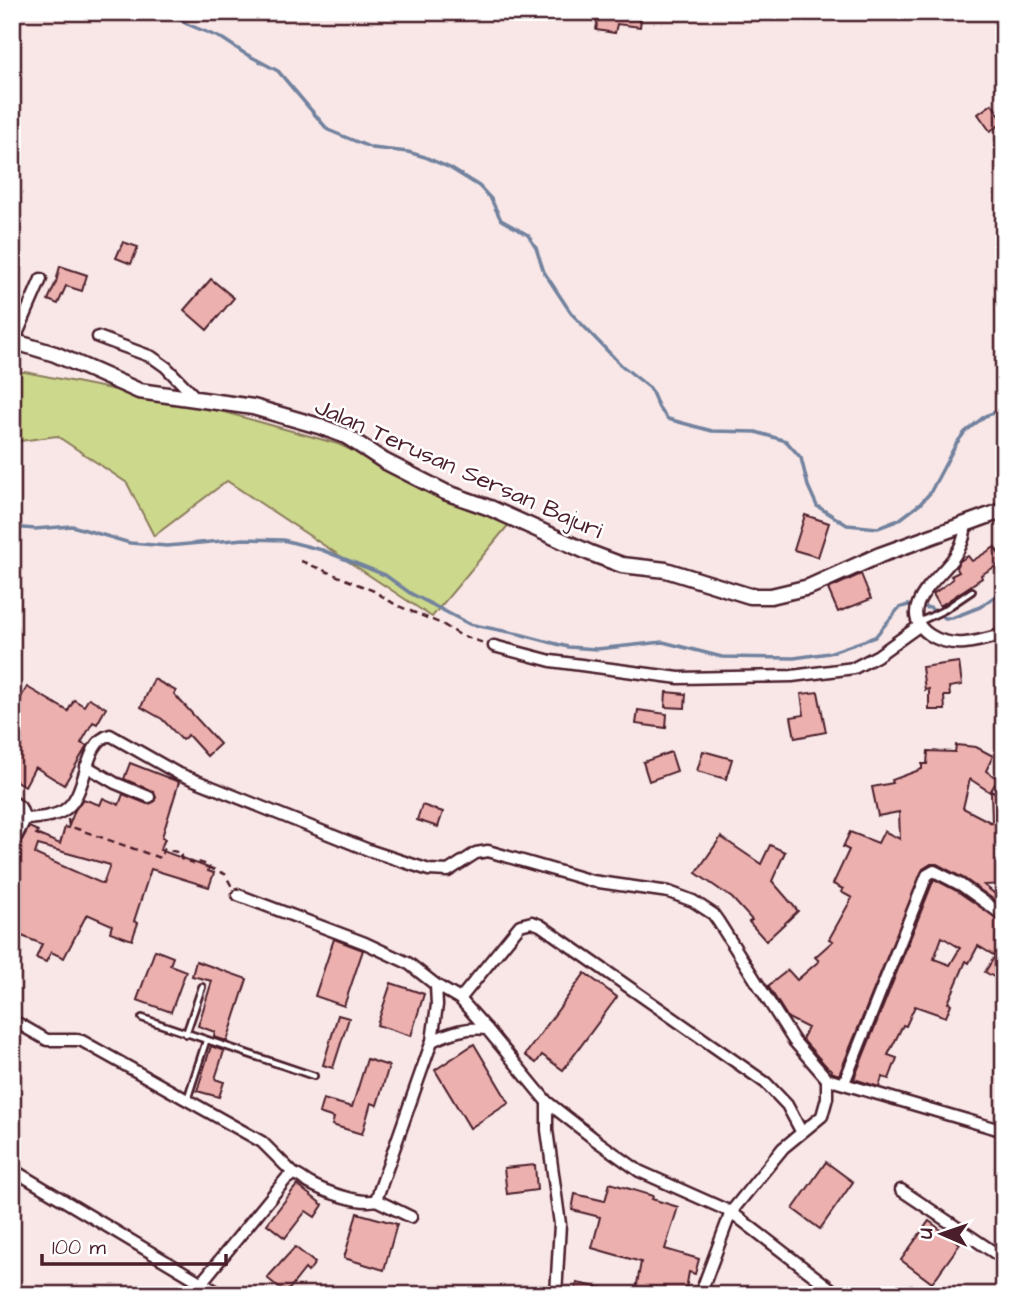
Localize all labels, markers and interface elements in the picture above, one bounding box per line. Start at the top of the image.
street label: Jalan Terusan Sersan Bajuri [309,390,608,548]
north arrow [908,1198,978,1268]
scale bar [42,1223,226,1267]
text: U [913,1227,940,1239]
text: 100 m [52,1233,107,1262]

